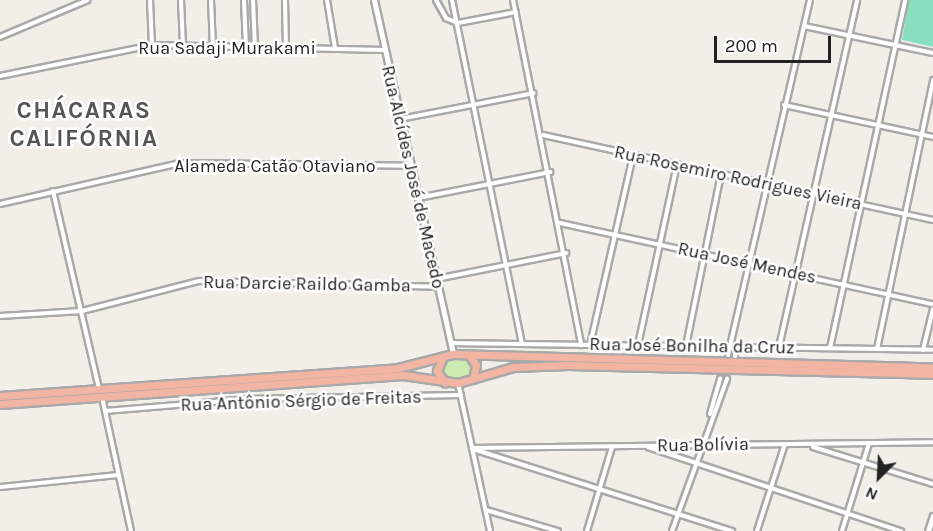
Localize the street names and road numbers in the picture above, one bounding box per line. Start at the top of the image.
street label: Rua Sadaji Murakami [138,37,316,59]
street label: Rua Alcídes José de Macedo [377,63,449,291]
street label: Rua Rosemiro Rodrigues Vieira [612,141,864,215]
street label: Alameda Catão Otaviano [174,155,376,177]
street label: Rua José Mendes [676,238,818,288]
street label: Rua Darcie Raildo Gamba [203,271,411,297]
street label: Rua José Bonilha da Cruz [589,333,795,359]
street label: Rua Antônio Sérgio de Freitas [180,386,422,416]
street label: Rua Bolívia [657,433,749,457]

